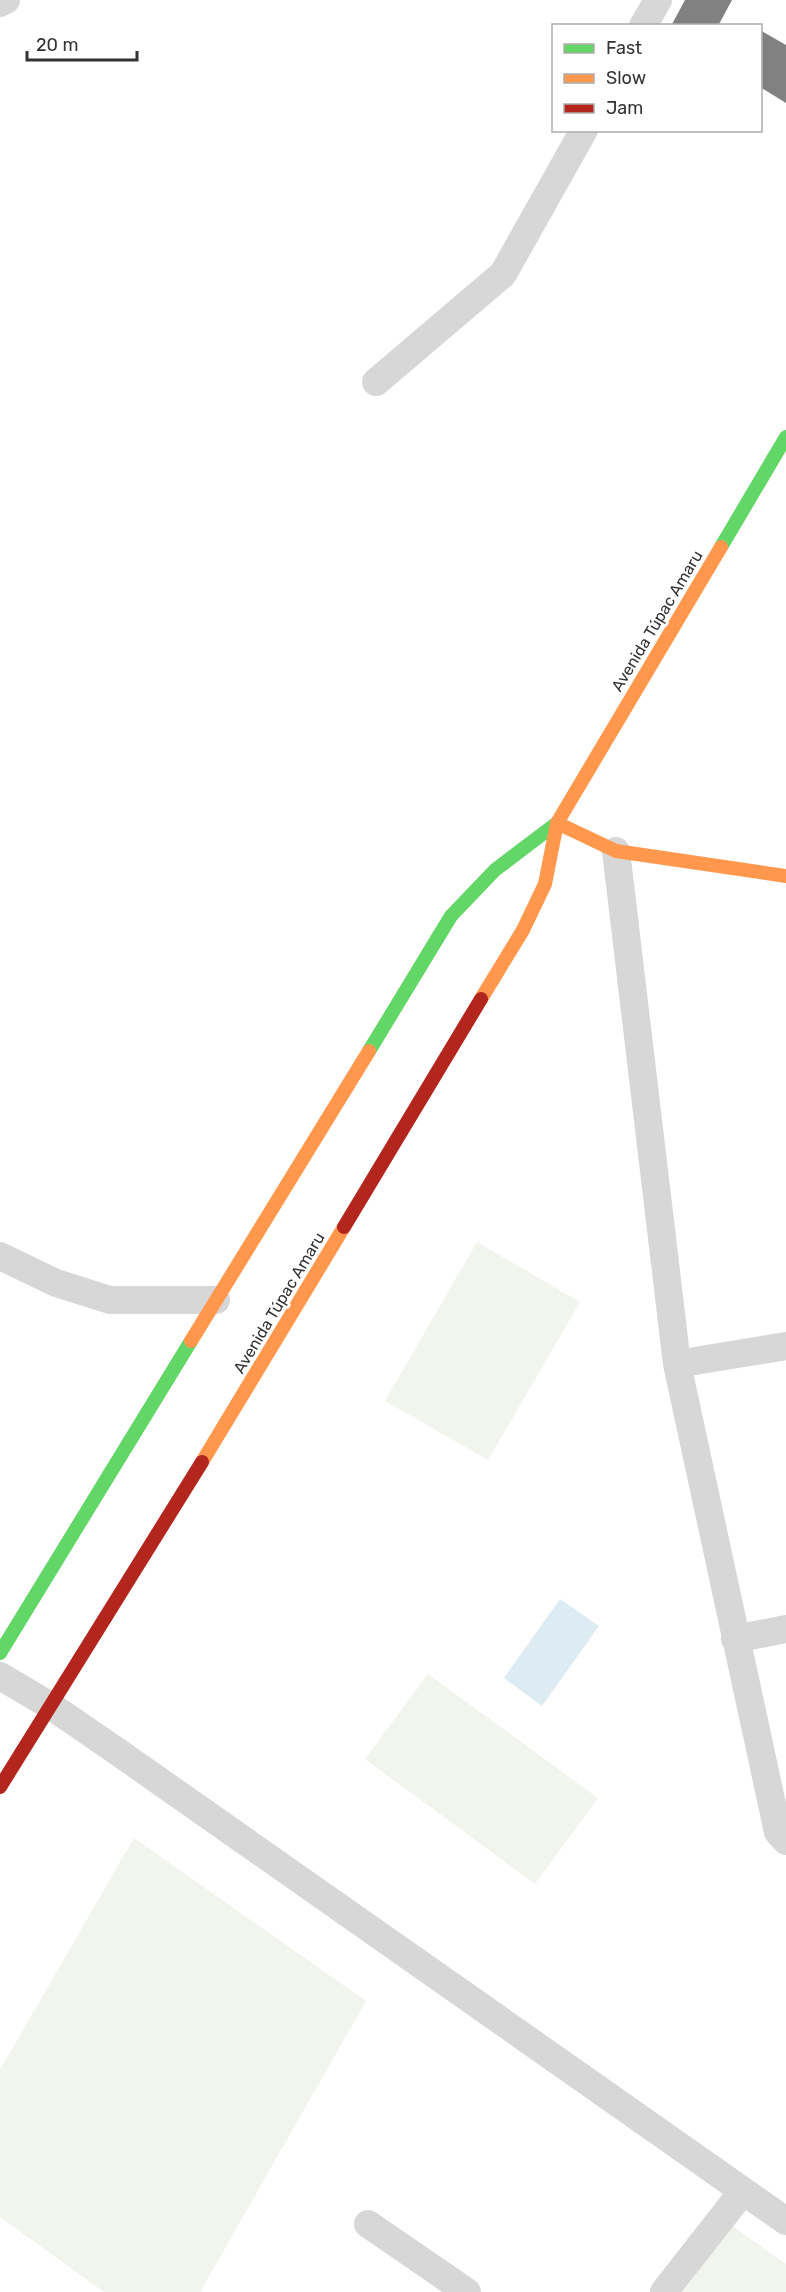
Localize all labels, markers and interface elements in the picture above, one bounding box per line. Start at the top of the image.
scale bar [27,24,136,62]
legend [552,24,762,132]
text: 20 m [36,34,78,56]
text: Fast [606,37,642,59]
text: Slow [606,67,646,89]
text: Jam [606,97,643,119]
street label: Avenida Túpac Amaru [607,547,707,695]
street label: Avenida Túpac Amaru [229,1229,329,1377]

